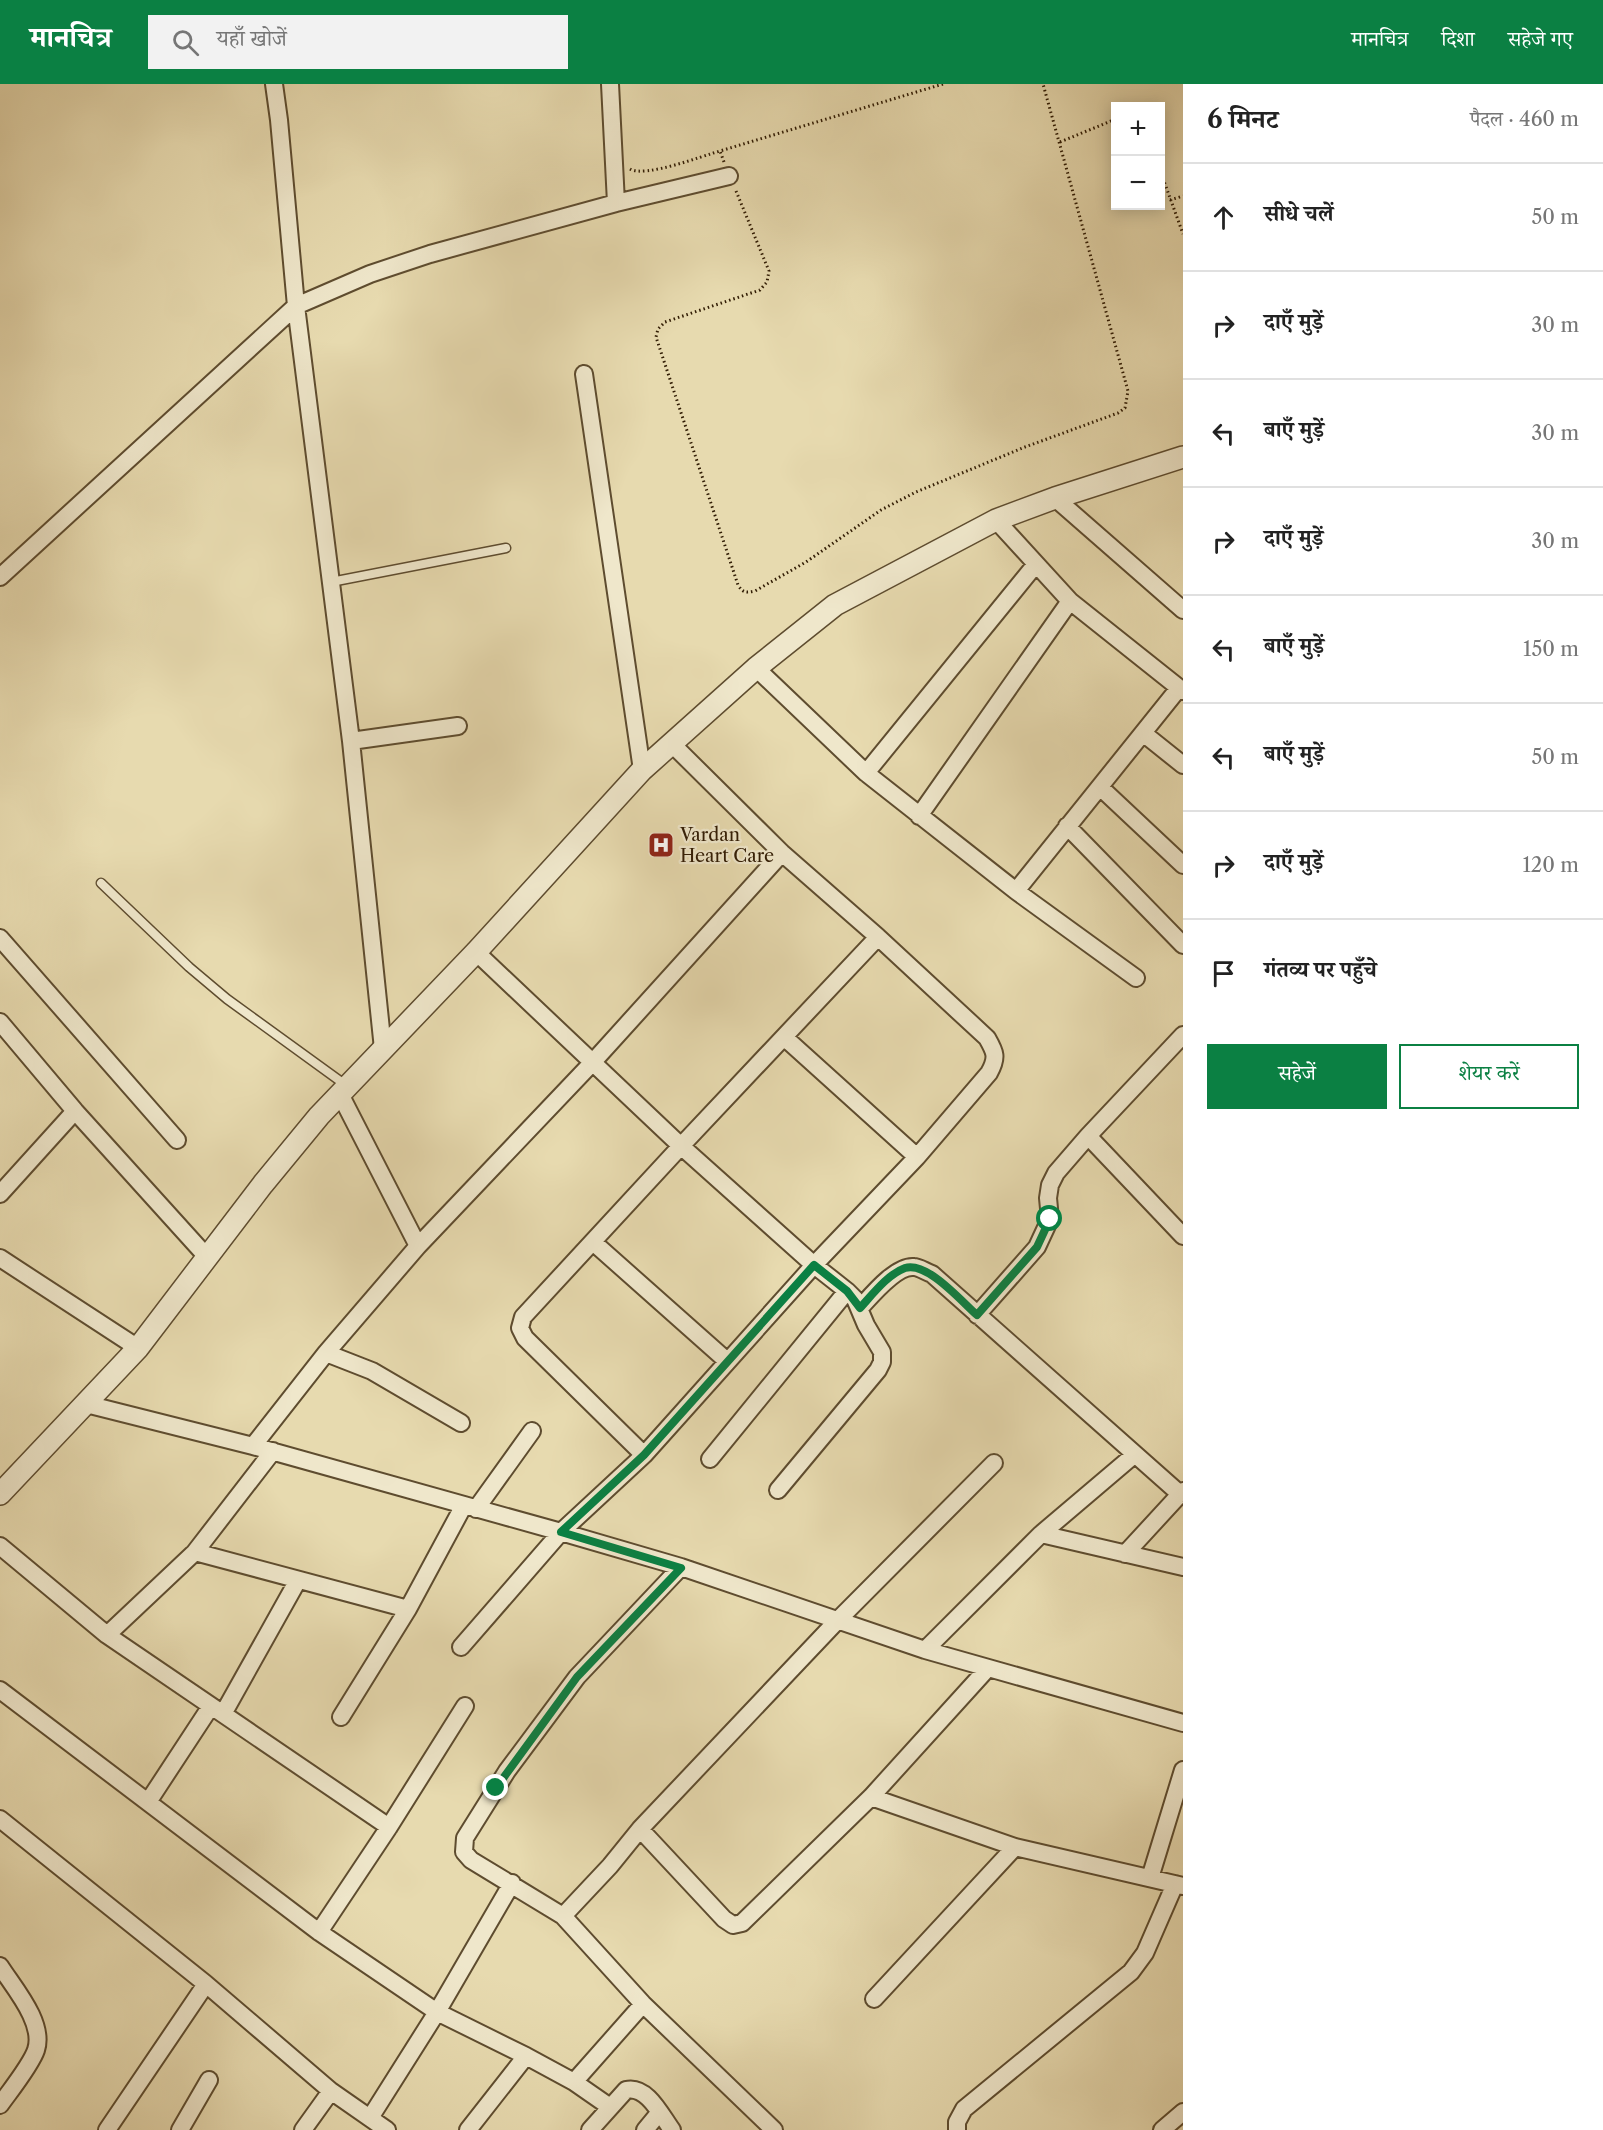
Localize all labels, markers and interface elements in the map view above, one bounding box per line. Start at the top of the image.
search box [148,15,568,69]
text: मानचित्र [30,20,112,54]
text: यहाँ खोजें [217,25,287,52]
icon: search [169,26,202,59]
text: मानचित्र [1351,26,1408,51]
text: दिशा [1441,26,1475,51]
text: सहेजे गए [1508,26,1573,51]
map controls [1111,102,1165,210]
button: + [1111,102,1165,156]
text: 6 मिनट [1207,103,1278,135]
text: पैदल · 460 m [1470,107,1579,131]
button: − [1111,156,1165,210]
text: सीधे चलें [1264,200,1333,227]
icon: ahead [1207,201,1240,234]
text: 50 m [1532,205,1579,229]
text: दाएँ मुड़ें [1264,308,1323,335]
icon: right [1207,309,1240,342]
text: 30 m [1531,313,1579,337]
text: बाएँ मुड़ें [1264,416,1324,443]
icon: left [1207,417,1240,450]
text: 30 m [1531,421,1579,445]
text: दाएँ मुड़ें [1264,524,1323,551]
icon: right [1207,525,1240,558]
text: 30 m [1531,529,1579,553]
text: बाएँ मुड़ें [1264,632,1324,659]
icon: left [1207,633,1240,666]
text: 150 m [1523,637,1579,661]
text: बाएँ मुड़ें [1264,740,1324,767]
icon: left [1207,741,1240,774]
text: 50 m [1532,745,1579,769]
place label: Vardan Heart Care [679,824,774,867]
hospital icon: Vardan Heart Care [646,830,676,860]
text: दाएँ मुड़ें [1264,848,1323,875]
icon: right [1207,849,1240,882]
text: 120 m [1522,853,1579,877]
text: गंतव्य पर पहुँचे [1264,956,1377,983]
icon: arrive [1207,957,1240,990]
button: सहेजें [1207,1044,1387,1109]
button: शेयर करें [1399,1044,1579,1109]
route start [1036,1205,1062,1231]
route end [482,1774,508,1800]

